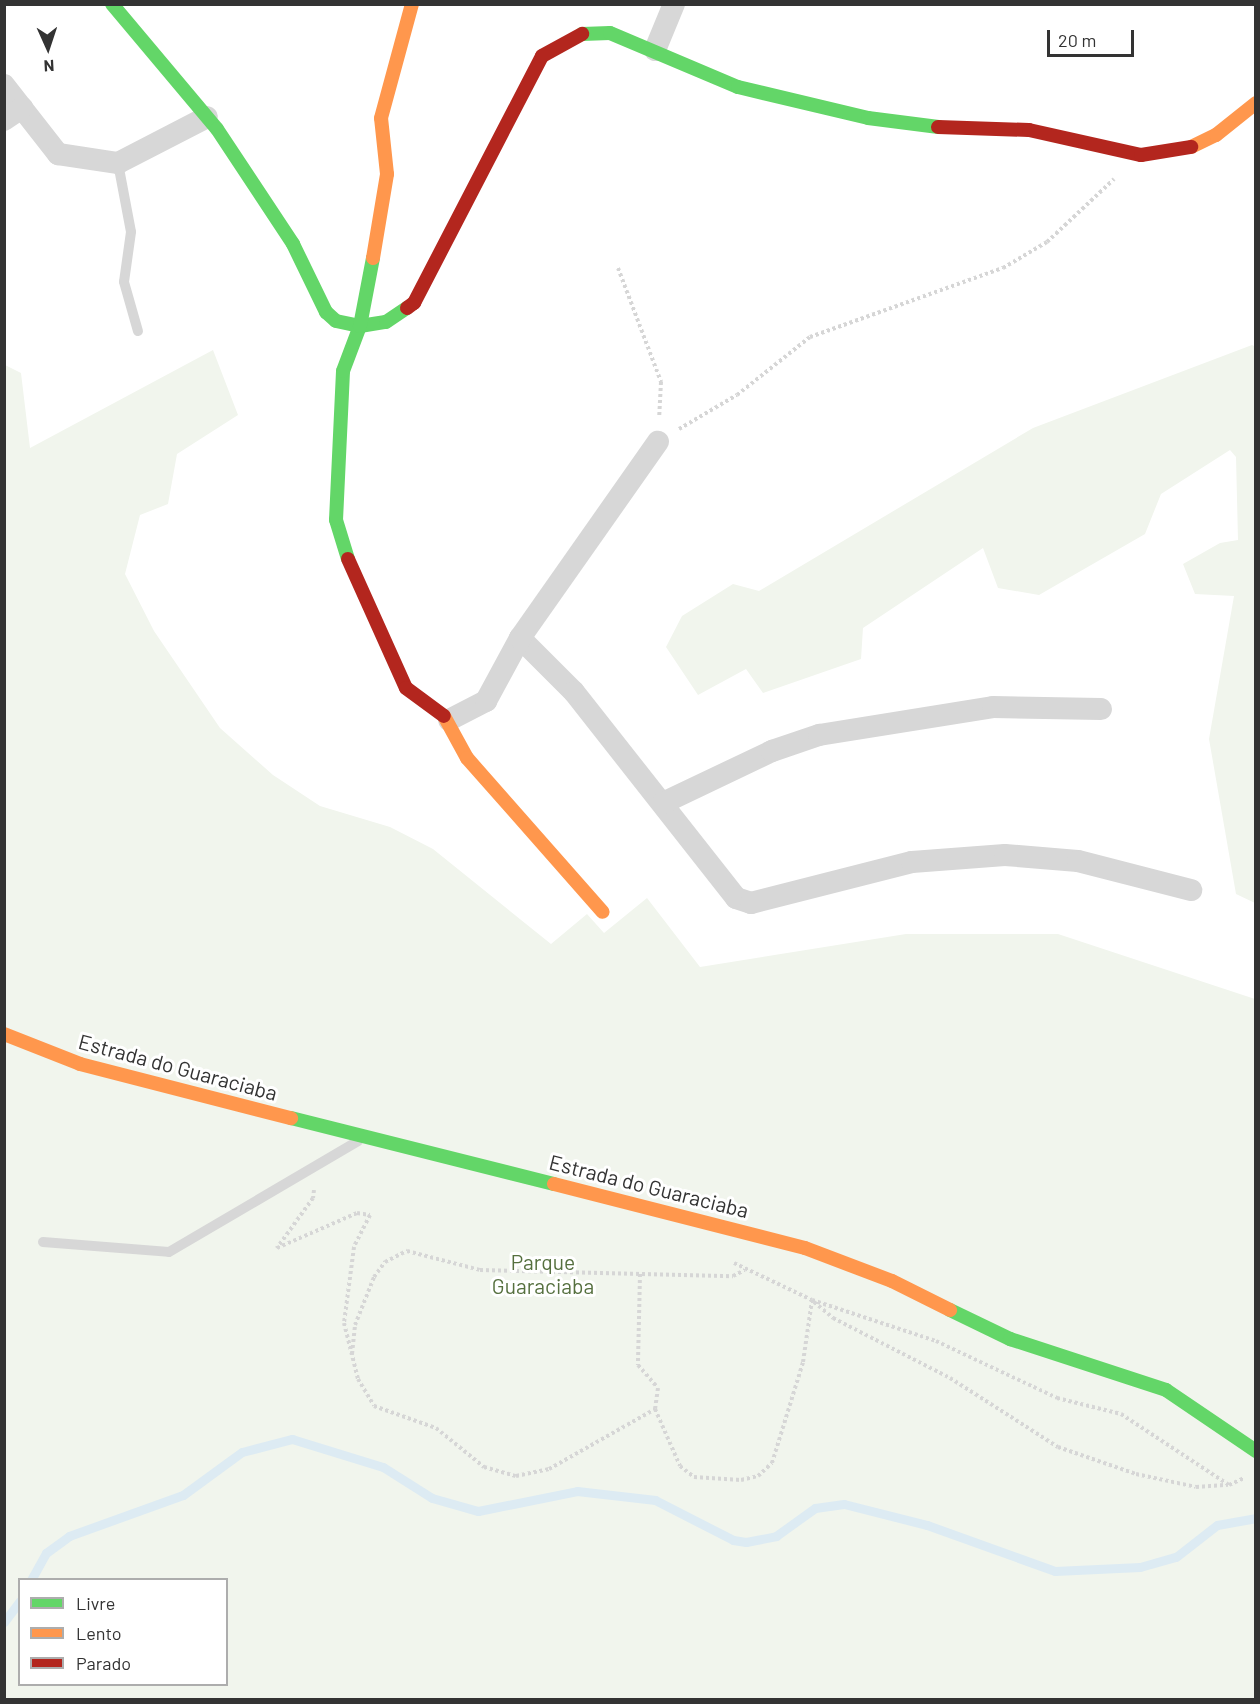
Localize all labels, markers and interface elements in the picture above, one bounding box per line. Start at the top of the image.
north arrow [18,18,78,78]
scale bar [1050,18,1137,56]
text: 20 m [1058,29,1096,51]
text: N [43,57,55,76]
street label: Estrada do Guaraciaba [76,1028,280,1106]
street label: Estrada do Guaraciaba [547,1149,751,1223]
park label: Parque Guaraciaba [492,1249,594,1299]
legend [18,1578,228,1686]
text: Livre [76,1592,115,1614]
text: Lento [76,1622,122,1644]
text: Parado [76,1652,131,1674]

